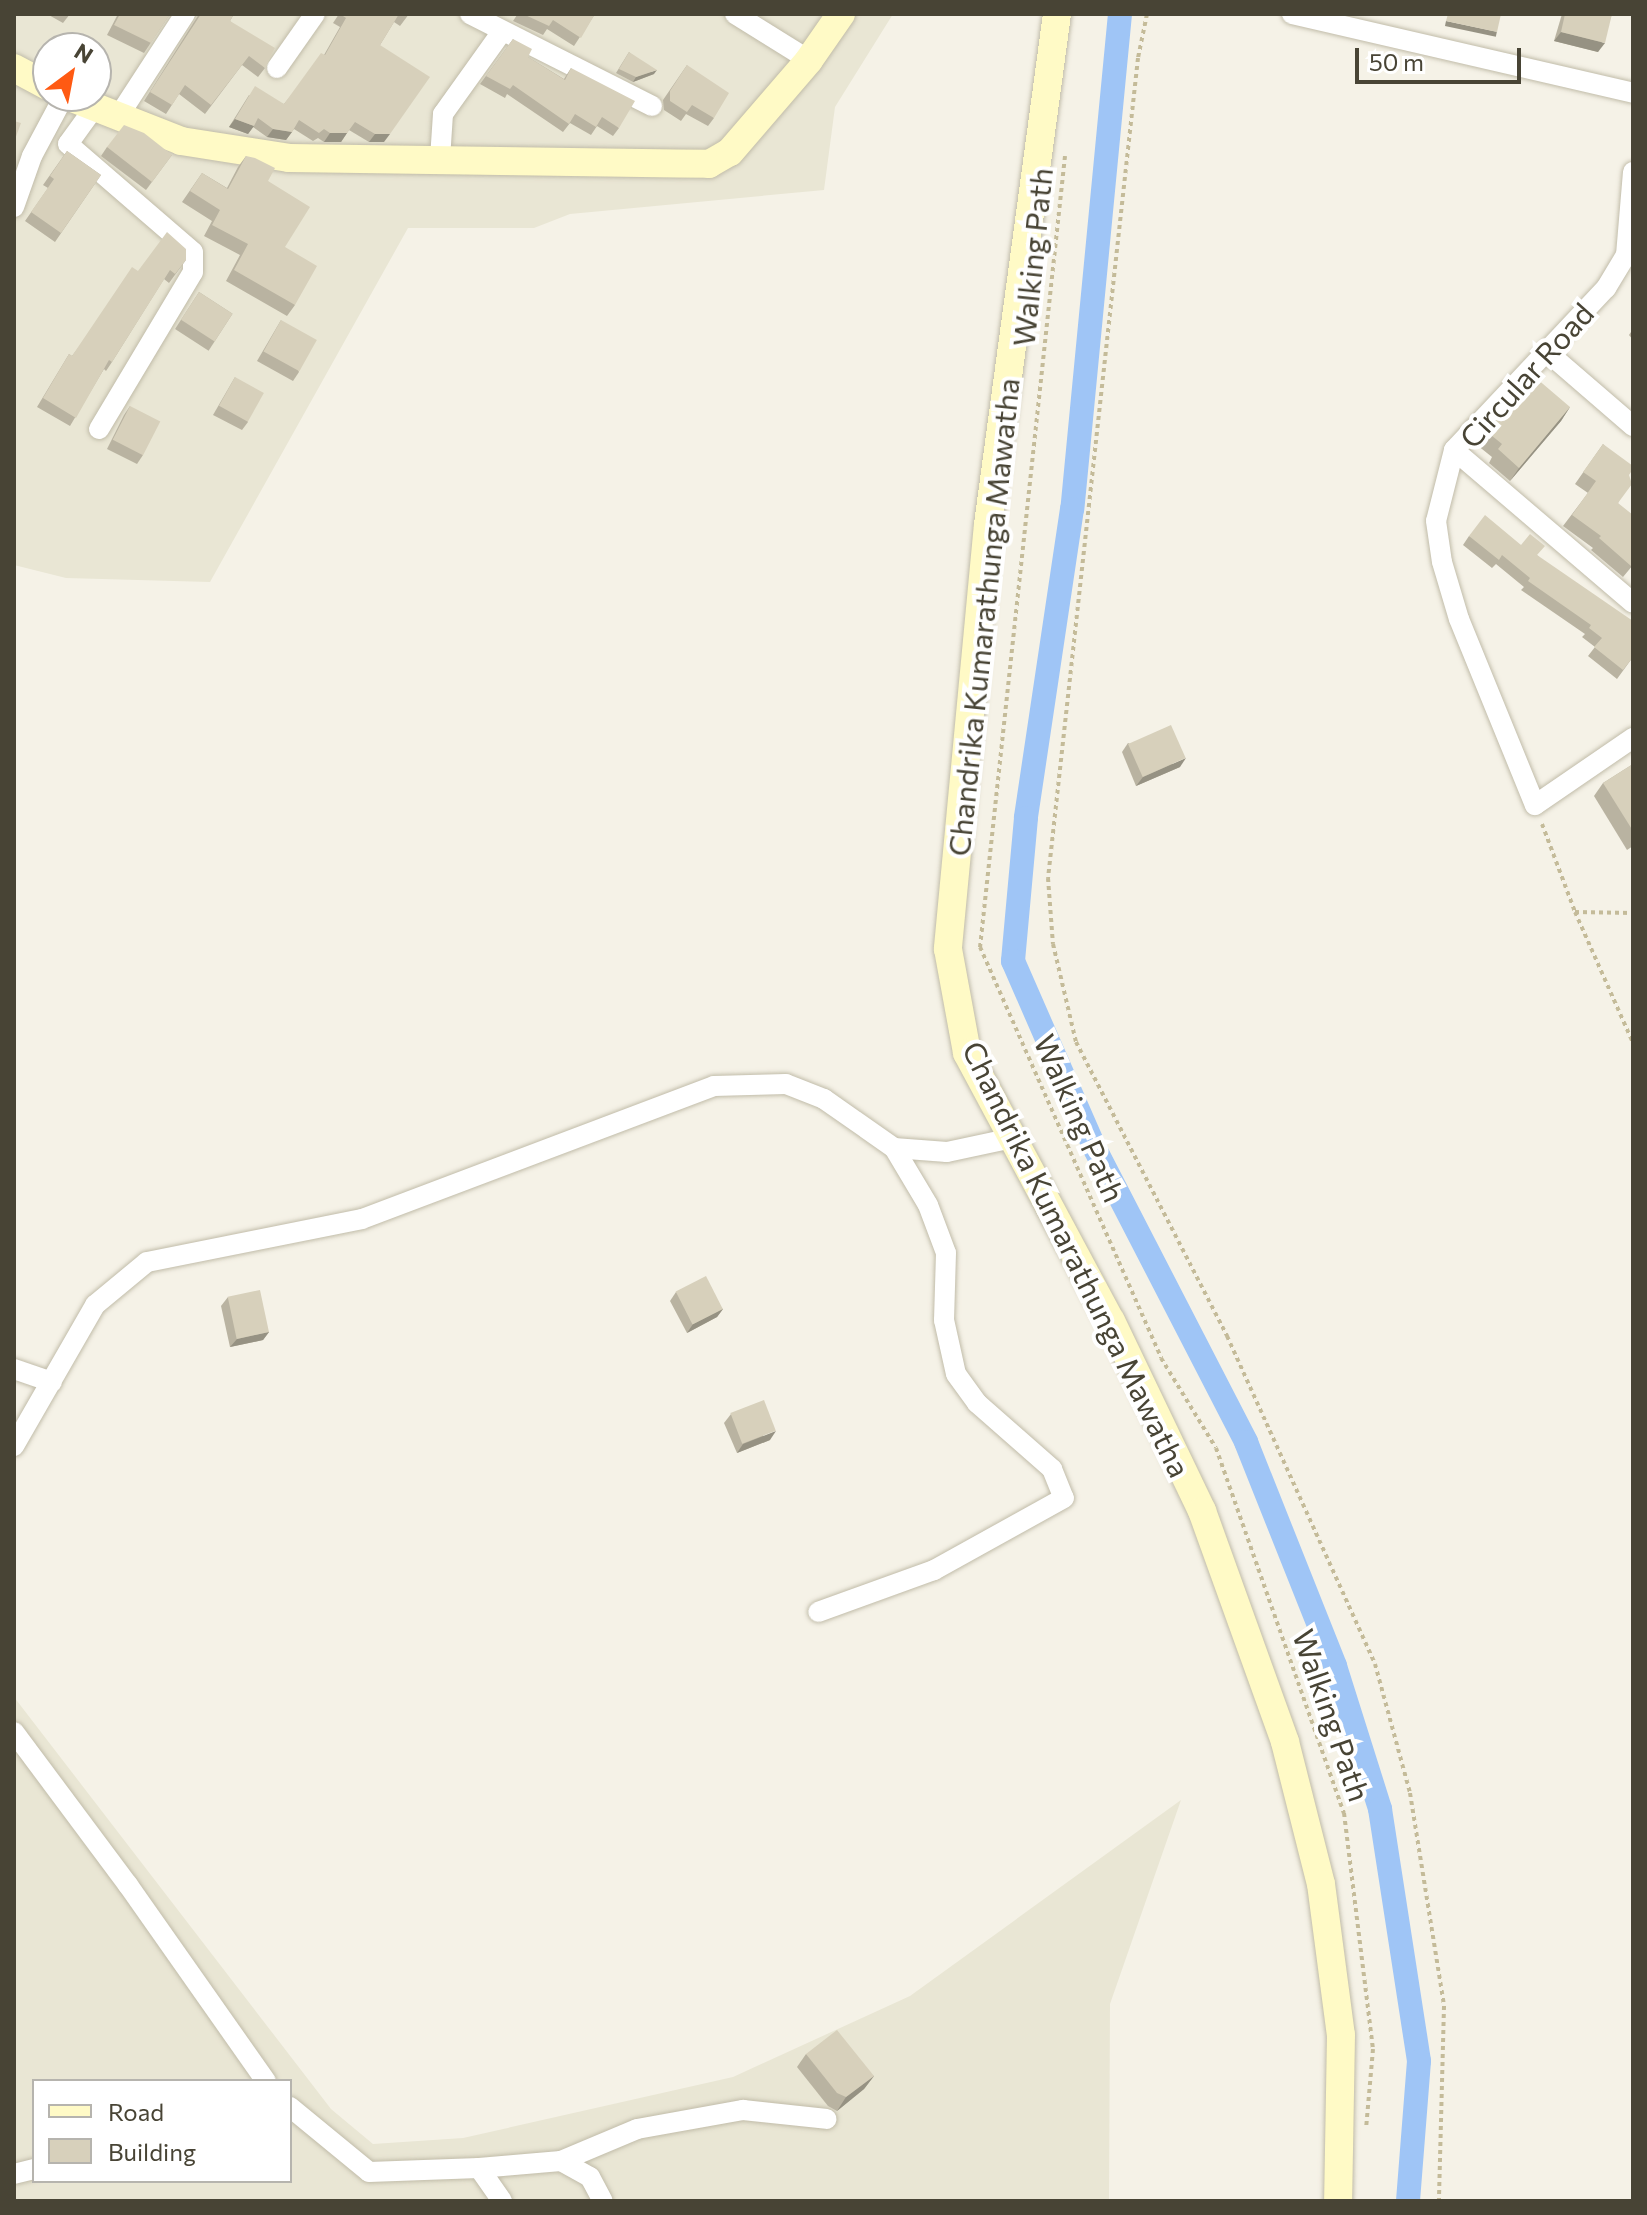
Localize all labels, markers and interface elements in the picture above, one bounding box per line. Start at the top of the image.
north arrow [32,32,112,112]
scale bar [1359,32,1525,82]
text: N [70,37,98,69]
text: 50 m [1369,47,1424,76]
street label: Walking Path [1005,166,1059,348]
street label: Circular Road [1452,295,1600,455]
street label: Chandrika Kumarathunga Mawatha [940,376,1026,858]
street label: Walking Path [1027,1029,1133,1207]
street label: Chandrika Kumarathunga Mawatha [956,1035,1198,1483]
street label: Walking Path [1286,1624,1378,1806]
legend [32,2079,292,2183]
text: Road [108,2097,164,2126]
text: Building [108,2137,196,2166]

